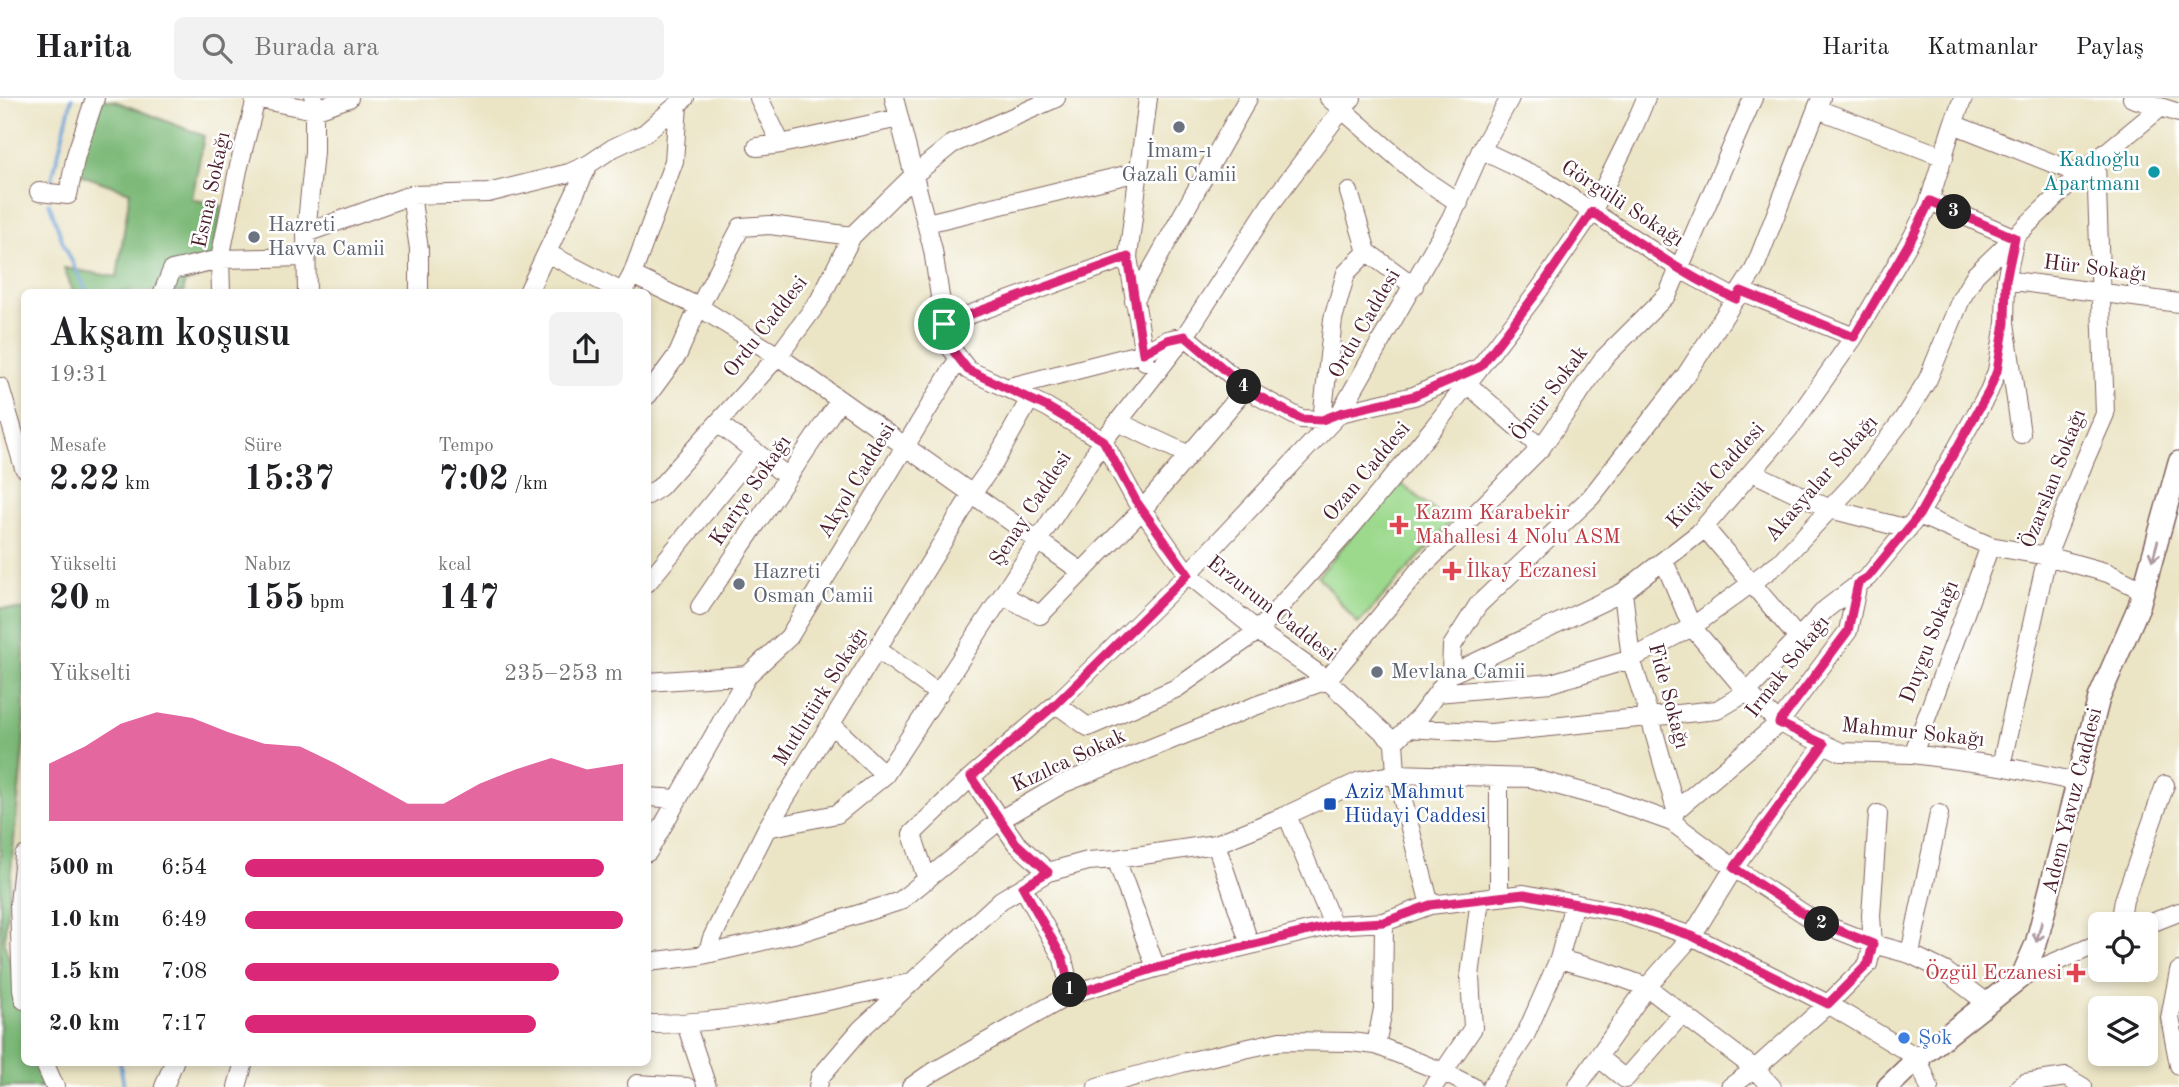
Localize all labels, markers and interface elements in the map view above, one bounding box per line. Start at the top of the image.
search box [174,17,664,80]
icon: search [198,29,236,67]
text: Harita [35,32,132,65]
text: Burada ara [254,35,379,61]
text: Harita [1822,36,1889,60]
text: Katmanlar [1927,36,2038,60]
text: Paylaş [2076,36,2144,60]
marker: İmam-ı Gazali Camii [1171,119,1187,135]
street label: Esma Sokağı [189,130,235,250]
place label: İmam-ı Gazali Camii [1122,137,1236,186]
place label: Kadıoğlu Apartmanı [2043,150,2140,195]
street label: Görgülü Sokağı [1557,157,1687,251]
marker: Kadıoğlu Apartmanı [2146,164,2162,180]
pin: 3 [1937,194,1972,230]
text: 3 [1948,202,1959,221]
place label: Hazreti Havva Camii [268,215,385,260]
marker: Hazreti Havva Camii [246,229,262,245]
street label: Hür Sokağı [2042,252,2148,286]
street label: Ordu Caddesi [1325,266,1405,382]
street label: Ordu Caddesi [720,272,812,382]
pin [914,294,974,354]
icon: arrive [925,305,963,343]
button: share [549,312,623,386]
text: Akşam koşusu [49,316,291,354]
street label: Ömür Sokak [1504,340,1592,445]
text: 19:31 [49,363,109,386]
pin: 4 [1226,370,1262,404]
text: 4 [1238,377,1249,396]
street label: Özarslan Sokağı [2014,405,2090,551]
street label: Akasyalar Sokağı [1762,412,1882,546]
street label: Ozan Caddesi [1320,418,1414,526]
street label: Küçük Caddesi [1663,419,1769,533]
street label: Akyol Caddesi [815,420,899,542]
street label: Kariye Sokağı [707,432,795,550]
text: Mesafe [49,437,106,456]
text: Süre [244,437,282,456]
text: Tempo [438,437,494,456]
street label: Şenay Caddesi [986,448,1076,570]
text: 2.22 [49,462,120,497]
text: 15:37 [244,462,335,497]
text: 7:02 [438,462,509,497]
text: km [120,475,150,494]
text: /km [509,475,548,494]
place label: Kazım Karabekir Mahallesi 4 Nolu ASM [1415,503,1621,548]
marker: Kazım Karabekir Mahallesi 4 Nolu ASM [1389,515,1409,535]
one-way arrow [2148,539,2161,562]
street label: Erzurum Caddesi [1203,552,1339,666]
text: Yükselti [49,556,117,575]
text: Nabız [244,556,291,575]
text: kcal [438,556,471,575]
place label: İlkay Eczanesi [1466,557,1597,582]
place label: Hazreti Osman Camii [753,562,874,607]
marker: İlkay Eczanesi [1444,563,1460,579]
marker: Hazreti Osman Camii [731,576,747,592]
street label: Duygu Sokağı [1897,578,1963,706]
text: 20 [49,581,90,616]
text: 155 [244,581,305,616]
text: 147 [438,581,499,616]
text: m [90,594,110,613]
text: bpm [305,594,345,613]
street label: Irmak Sokağı [1742,612,1834,722]
street label: Mutlutürk Sokağı [770,624,872,770]
street label: Fide Sokağı [1644,641,1692,751]
text: Yükselti [49,662,131,685]
text: 235–253 m [504,662,623,685]
place label: Mevlana Camii [1391,662,1525,683]
marker: Mevlana Camii [1369,664,1385,680]
street label: Adem Yavuz Caddesi [2040,706,2106,896]
street label: Mahmur Sokağı [1841,715,1985,751]
street label: Kızılca Sokak [1009,725,1129,797]
place label: Aziz Mahmut Hüdayi Caddesi [1344,782,1486,827]
marker: Aziz Mahmut Hüdayi Caddesi [1322,796,1338,812]
text: 500 m [49,856,114,879]
text: 6:54 [161,856,207,879]
pin: 2 [1804,906,1840,942]
text: 1.0 km [49,908,120,931]
text: 6:49 [161,908,207,931]
map controls [2088,912,2158,1066]
button: locate [2088,912,2158,982]
text: 2 [1816,914,1827,933]
one-way arrow [2032,920,2045,943]
place label: Özgül Eczanesi [1925,959,2062,984]
text: 1.5 km [49,960,120,983]
text: 7:08 [161,960,207,983]
marker: Özgül Eczanesi [2068,965,2084,981]
pin: 1 [1052,972,1088,1008]
text: 1 [1064,980,1075,999]
button: layers [2088,996,2158,1066]
text: 2.0 km [49,1012,120,1035]
text: 7:17 [161,1012,207,1035]
place label: Şok [1918,1028,1952,1049]
marker: Şok [1896,1030,1912,1046]

